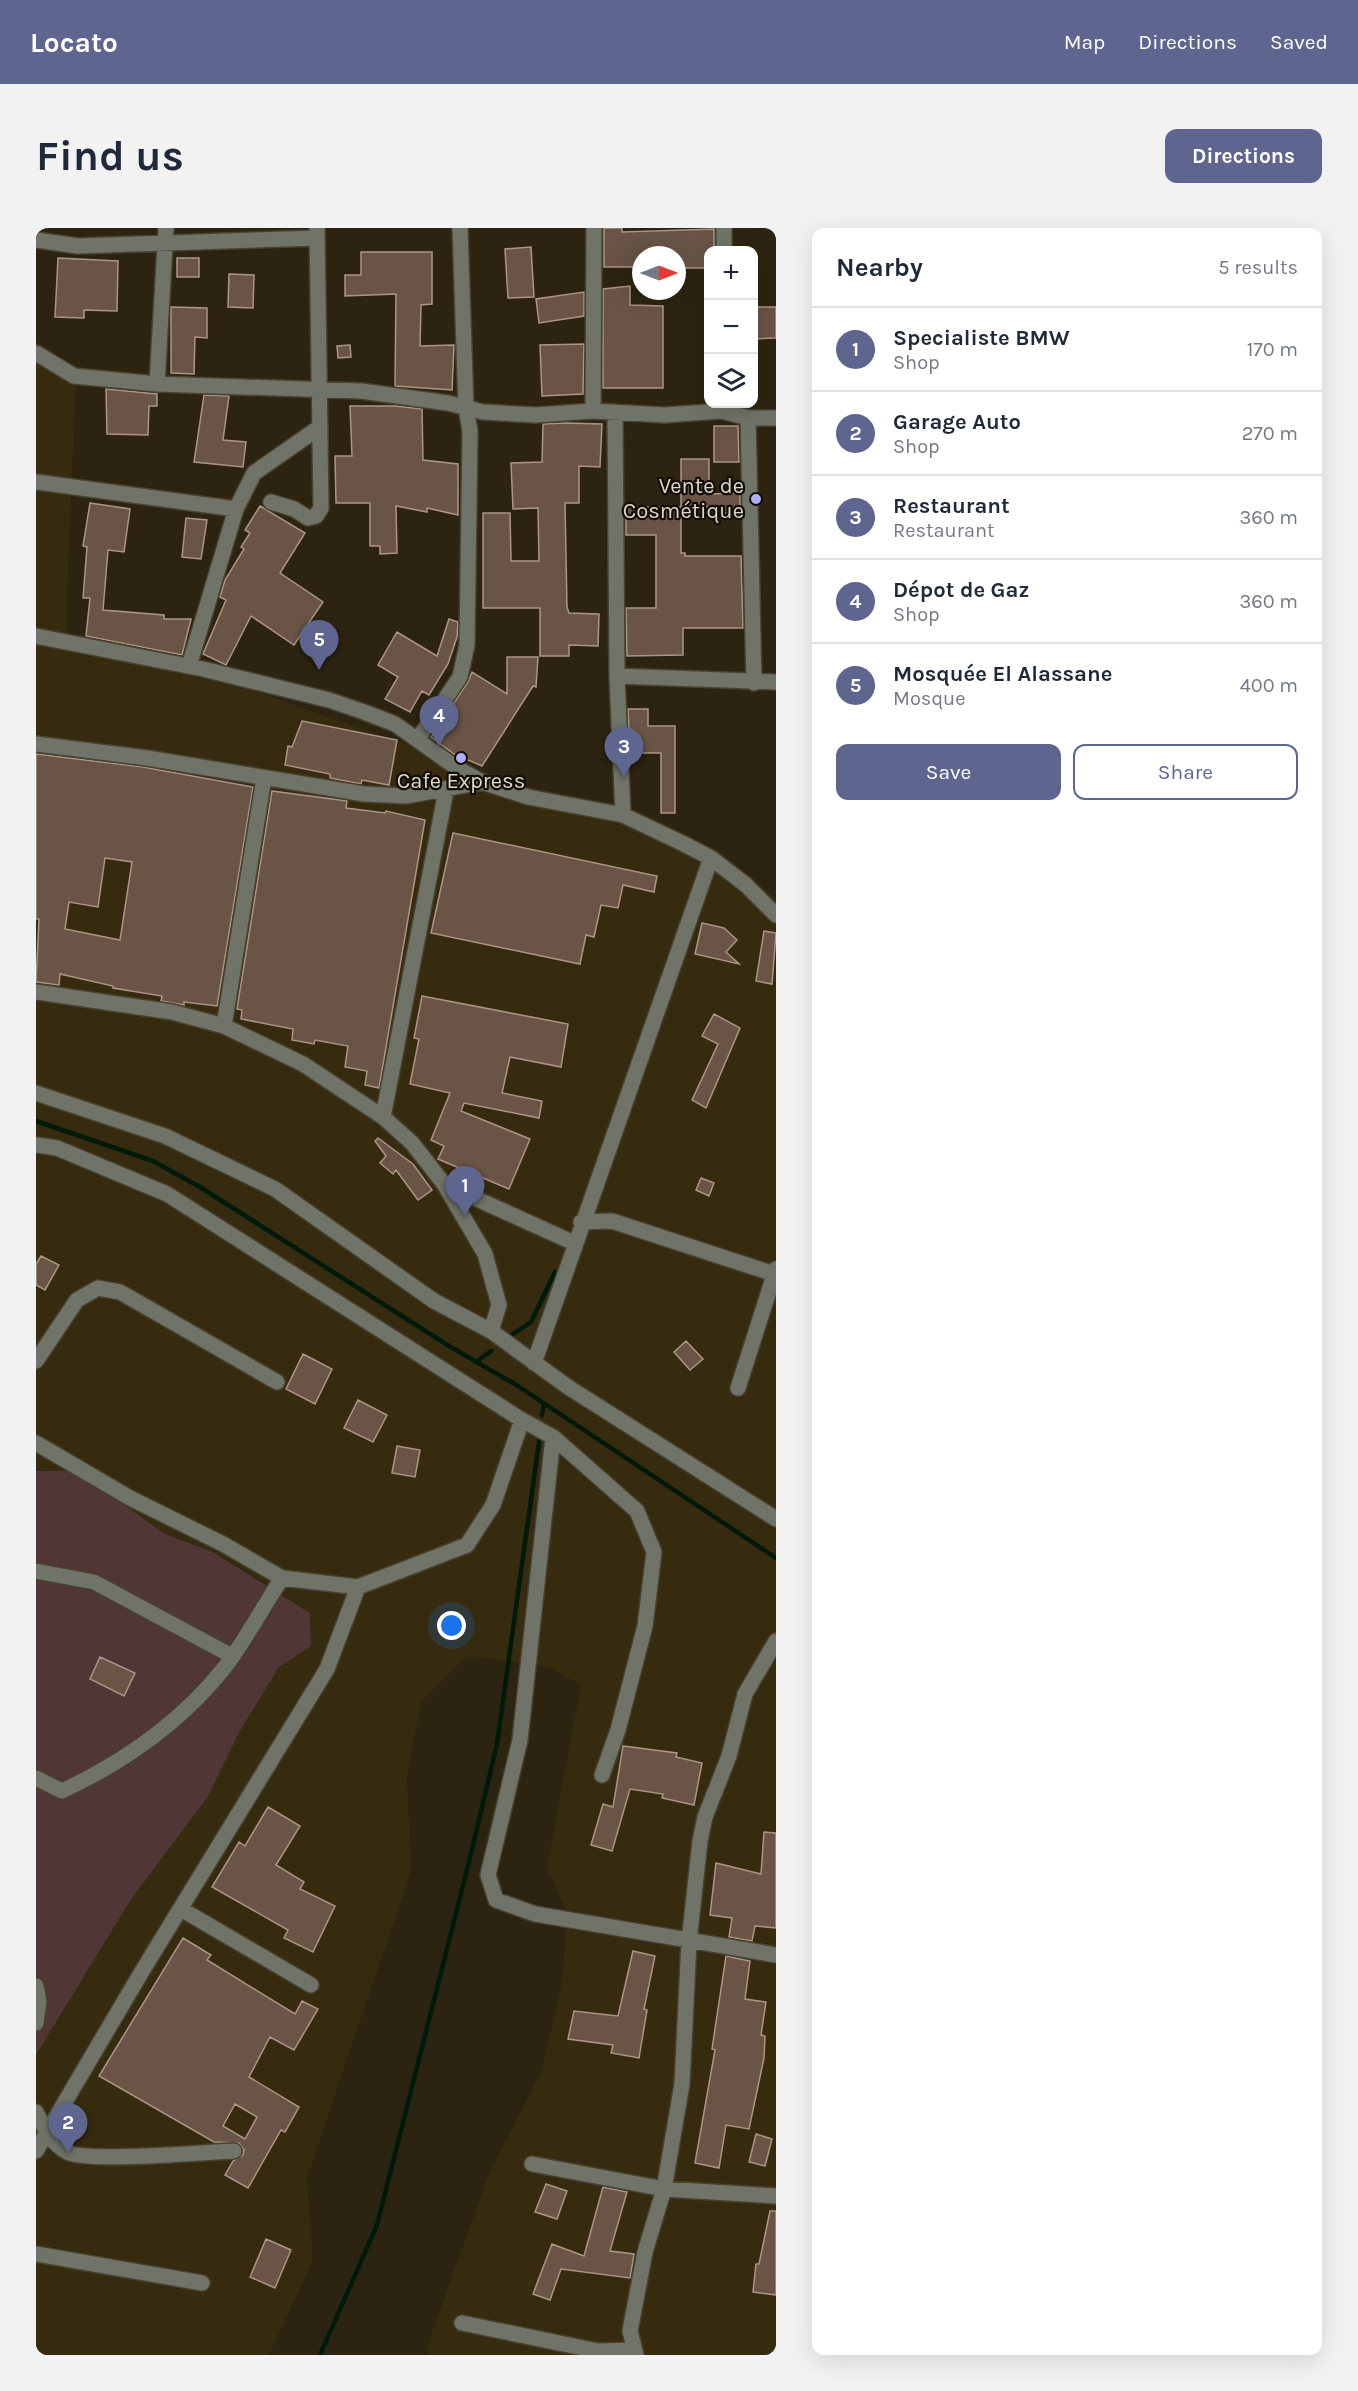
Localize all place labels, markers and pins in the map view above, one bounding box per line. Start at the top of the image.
place label: Vente de Cosmétique [623,473,744,524]
marker: Vente de Cosmétique [749,492,763,506]
pin: 5 [300,620,338,670]
pin: 4 [420,696,458,746]
pin: 3 [604,728,644,777]
marker: Cafe Express [454,751,468,765]
place label: Cafe Express [397,768,525,794]
pin: 1 [446,1166,484,1216]
pin: 2 [48,2104,87,2153]

